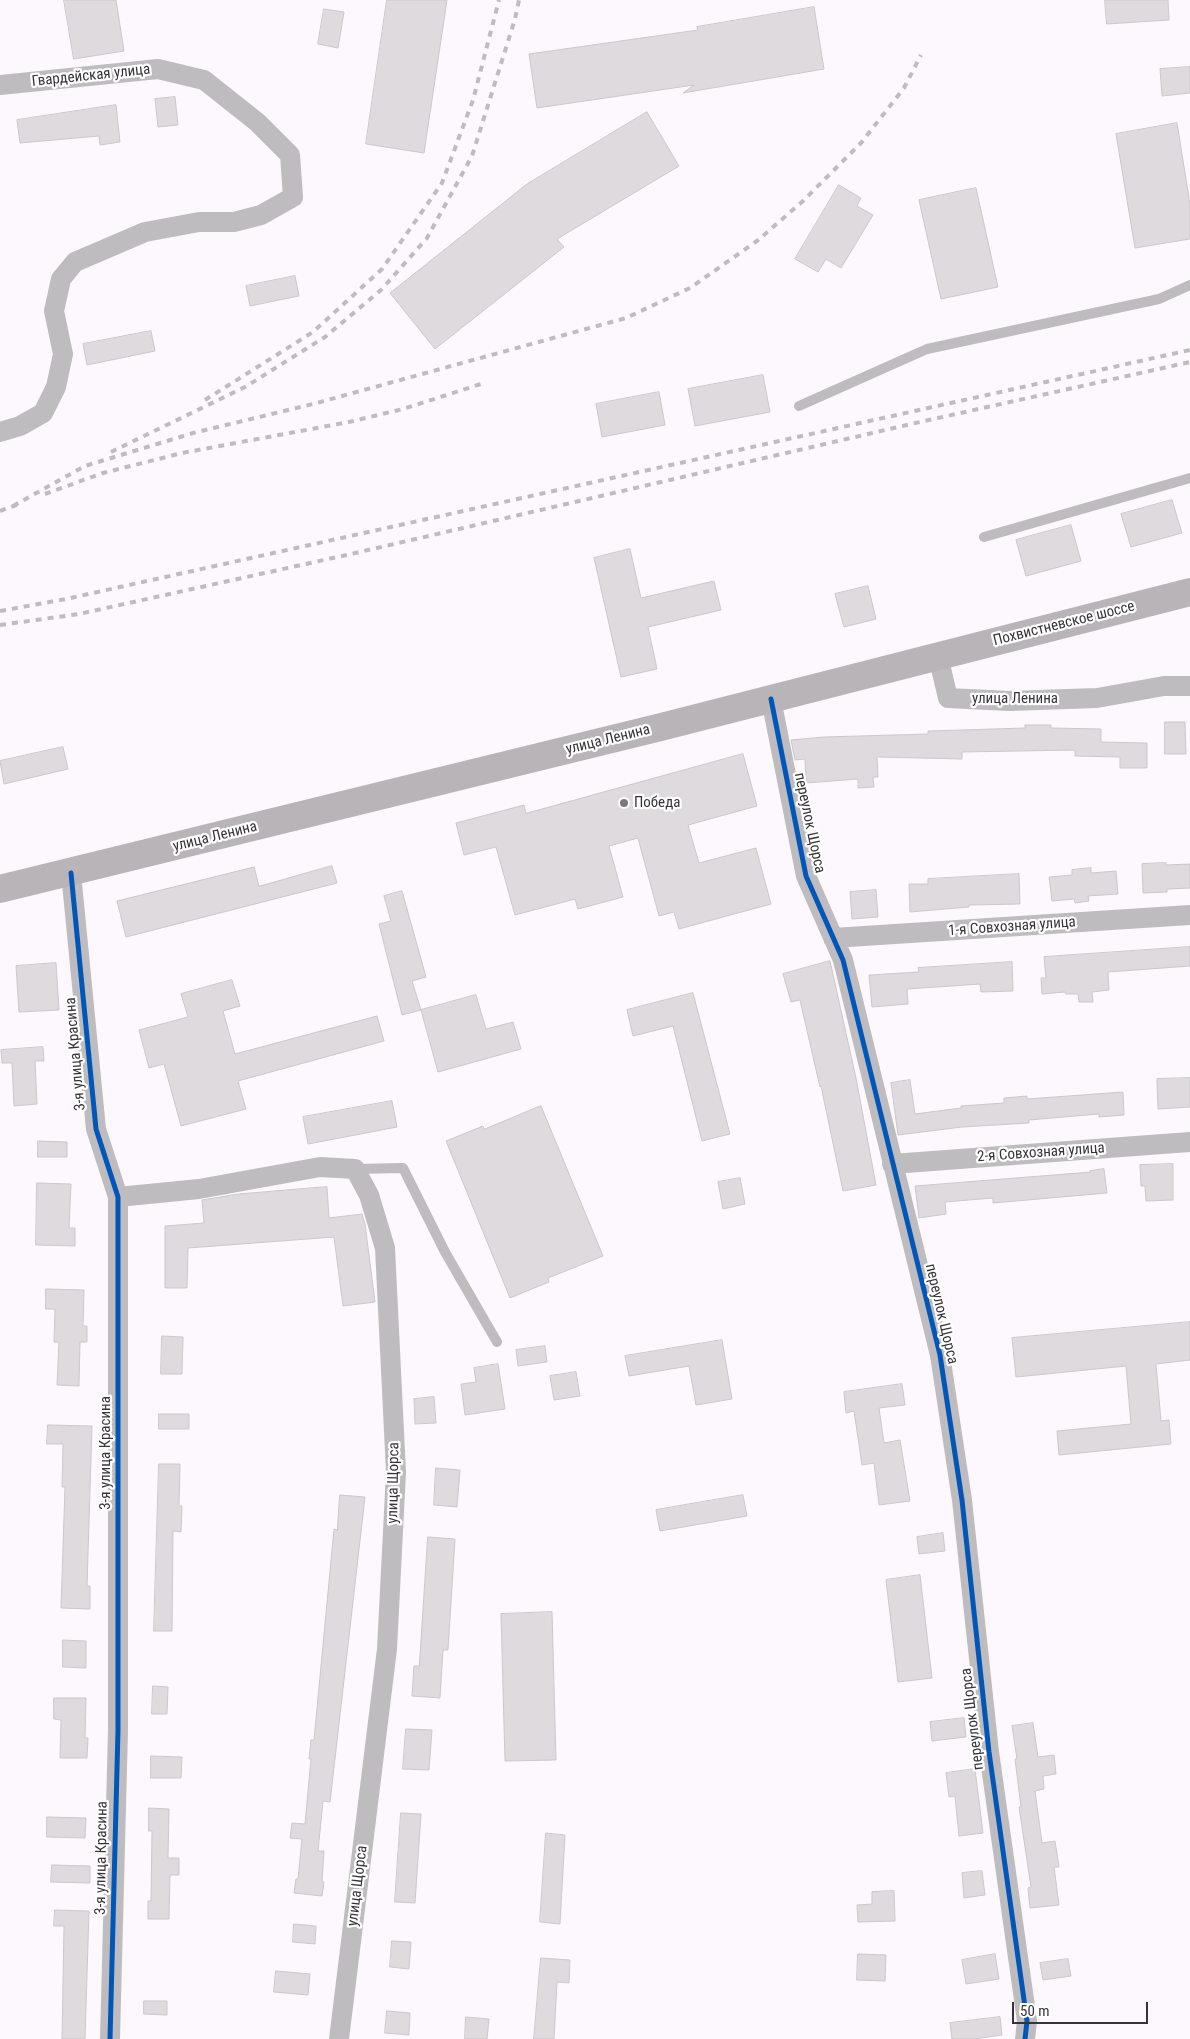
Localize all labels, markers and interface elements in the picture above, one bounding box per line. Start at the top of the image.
street label: Гвардейская улица [31,61,151,91]
street label: Похвистневское шоссе [992,598,1136,650]
street label: улица Ленина [972,690,1058,708]
street label: улица Ленина [564,721,652,759]
street label: переулок Щорса [790,771,828,875]
place label: Победа [634,794,680,812]
marker: Победа [618,797,630,809]
street label: улица Ленина [171,818,259,856]
street label: 1-я Совхозная улица [948,914,1076,940]
street label: 3-я улица Красина [62,997,90,1111]
street label: 2-я Совхозная улица [977,1140,1105,1166]
street label: переулок Щорса [921,1262,961,1366]
street label: 3-я улица Красина [97,1396,115,1510]
street label: улица Щорса [384,1442,404,1524]
street label: переулок Щорса [958,1667,988,1771]
street label: 3-я улица Красина [92,1801,112,1915]
street label: улица Щорса [344,1845,372,1927]
scale bar [1015,1992,1151,2024]
text: 50 m [1020,2002,1050,2020]

